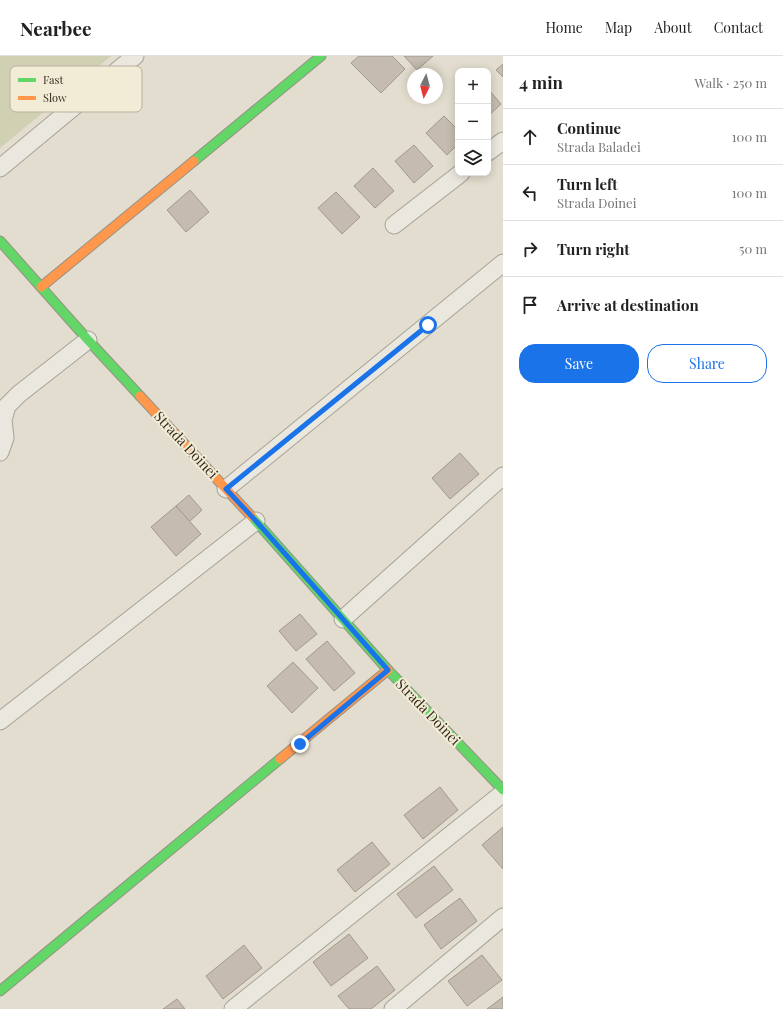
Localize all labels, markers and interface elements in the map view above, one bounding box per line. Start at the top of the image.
text: Nearbee [20,15,92,41]
text: Home [545,18,583,37]
text: Map [605,18,632,37]
text: About [654,18,692,37]
text: Contact [714,18,763,37]
legend [10,66,142,112]
north arrow [407,68,443,104]
map controls [455,68,491,176]
button: + [455,68,491,104]
text: 4 min [519,71,563,93]
text: Fast [43,72,63,87]
text: Walk · 250 m [695,74,767,91]
text: Slow [43,90,67,105]
button: − [455,104,491,140]
text: Continue [557,118,621,138]
icon: ahead [519,126,541,148]
text: 100 m [732,128,767,145]
text: Strada Baladei [557,138,641,155]
button: layers [455,140,491,176]
text: Turn left [557,174,618,194]
icon: left [519,182,541,204]
text: 100 m [732,184,767,201]
text: Strada Doinei [557,194,636,211]
icon: right [519,238,541,260]
text: Turn right [557,239,630,259]
text: 50 m [739,240,767,257]
icon: arrive [519,294,541,316]
text: Arrive at destination [557,295,699,315]
route start [419,316,437,334]
button: Save [519,344,639,383]
button: Share [647,344,767,383]
street label: Strada Doinei [150,407,223,482]
street label: Strada Doinei [392,674,465,749]
route end [291,735,309,753]

